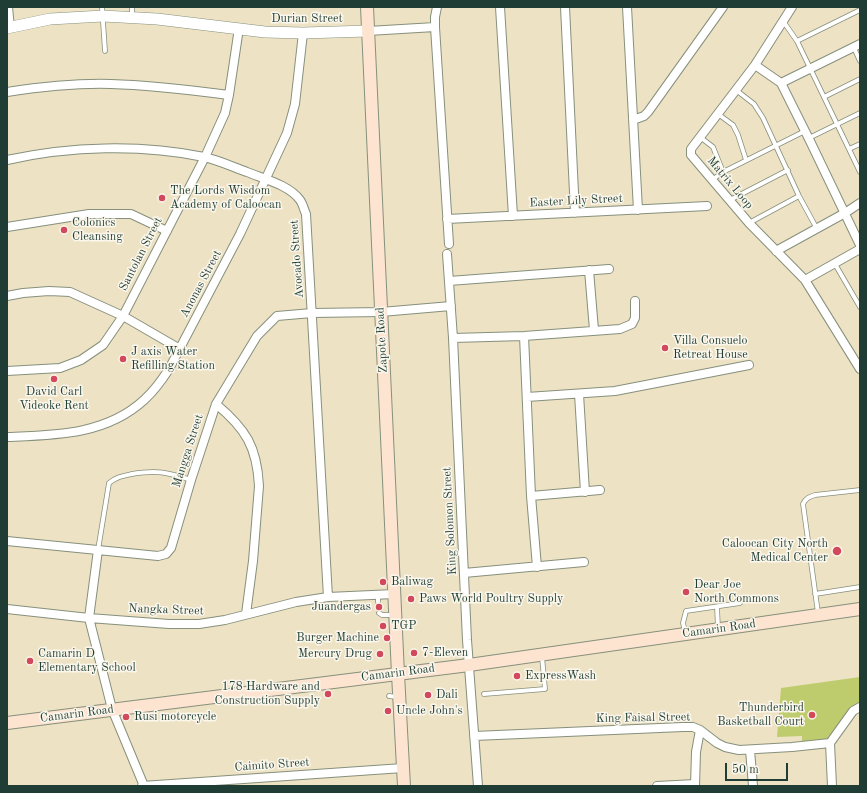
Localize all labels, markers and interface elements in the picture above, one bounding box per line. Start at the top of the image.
street label: Durian Street [271,12,343,26]
street label: Matrix Loop [704,154,756,212]
place label: The Lords Wisdom Academy of Caloocan [170,184,281,212]
street label: Easter Lily Street [529,191,623,211]
marker: The Lords Wisdom Academy of Caloocan [157,193,167,203]
street label: Santolan Street [116,215,166,293]
place label: Colonics Cleansing [72,216,123,244]
street label: Avocado Street [287,219,307,299]
marker: Colonics Cleansing [59,225,69,235]
street label: Anonas Street [177,248,225,320]
street label: Zapote Road [373,307,391,373]
place label: Villa Consuelo Retreat House [673,334,748,362]
marker: Villa Consuelo Retreat House [660,343,670,353]
place label: J axis Water Refilling Station [131,345,215,373]
marker: J axis Water Refilling Station [118,354,128,364]
marker: David Carl Videoke Rent [49,374,59,384]
place label: David Carl Videoke Rent [19,385,89,413]
street label: Mangga Street [169,412,207,490]
street label: King Solomon Street [440,467,460,575]
place label: Caloocan City North Medical Center [722,537,828,565]
marker: Caloocan City North Medical Center [831,545,843,557]
place label: Baliwag [391,575,433,589]
marker: Baliwag [378,577,388,587]
place label: Dear Joe North Commons [694,578,779,606]
marker: Dear Joe North Commons [681,587,691,597]
place label: Paws World Poultry Supply [419,592,563,606]
marker: Paws World Poultry Supply [406,594,416,604]
place label: Juandergas [311,600,371,614]
street label: Nangka Street [128,601,204,619]
marker: Juandergas [374,602,384,612]
street label: Camarin Road [681,617,757,641]
place label: TGP [391,619,416,633]
marker: TGP [378,621,388,631]
place label: Burger Machine [296,631,379,645]
marker: Burger Machine [382,633,392,643]
place label: 7-Eleven [422,646,468,660]
place label: Camarin D Elementary School [38,647,136,675]
place label: Mercury Drug [298,647,372,661]
marker: 7-Eleven [409,648,419,658]
marker: Mercury Drug [375,649,385,659]
marker: Camarin D Elementary School [25,656,35,666]
street label: Camarin Road [360,661,436,685]
place label: ExpressWash [525,669,596,683]
marker: ExpressWash [512,671,522,681]
place label: 178 Hardware and Construction Supply [214,680,320,708]
place label: Dali [436,688,458,702]
marker: 178 Hardware and Construction Supply [323,689,333,699]
marker: Dali [423,690,433,700]
place label: Thunderbird Basketball Court [717,701,804,729]
street label: Camarin Road [39,702,115,726]
place label: Uncle John's [396,704,463,718]
marker: Uncle John's [383,706,393,716]
place label: Rusi motorcycle [134,710,216,724]
street label: King Faisal Street [596,710,690,726]
marker: Thunderbird Basketball Court [807,710,817,720]
marker: Rusi motorcycle [121,712,131,722]
street label: Caimito Street [234,755,310,775]
scale bar [727,755,790,781]
text: 50 m [732,764,759,776]

